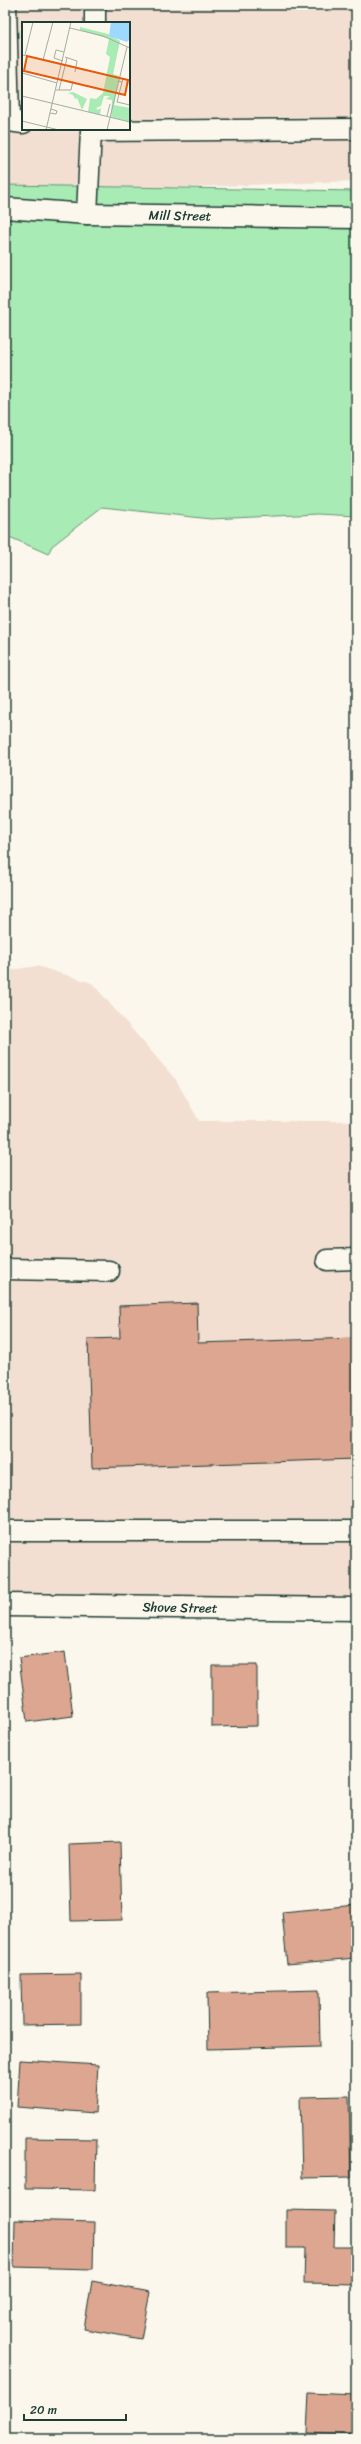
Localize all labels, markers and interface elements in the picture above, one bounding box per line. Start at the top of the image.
inset map [22,22,130,130]
street label: Mill Street [148,203,212,228]
street label: Shove Street [142,1595,218,1620]
scale bar [24,2396,126,2422]
text: 20 m [30,2399,57,2421]

